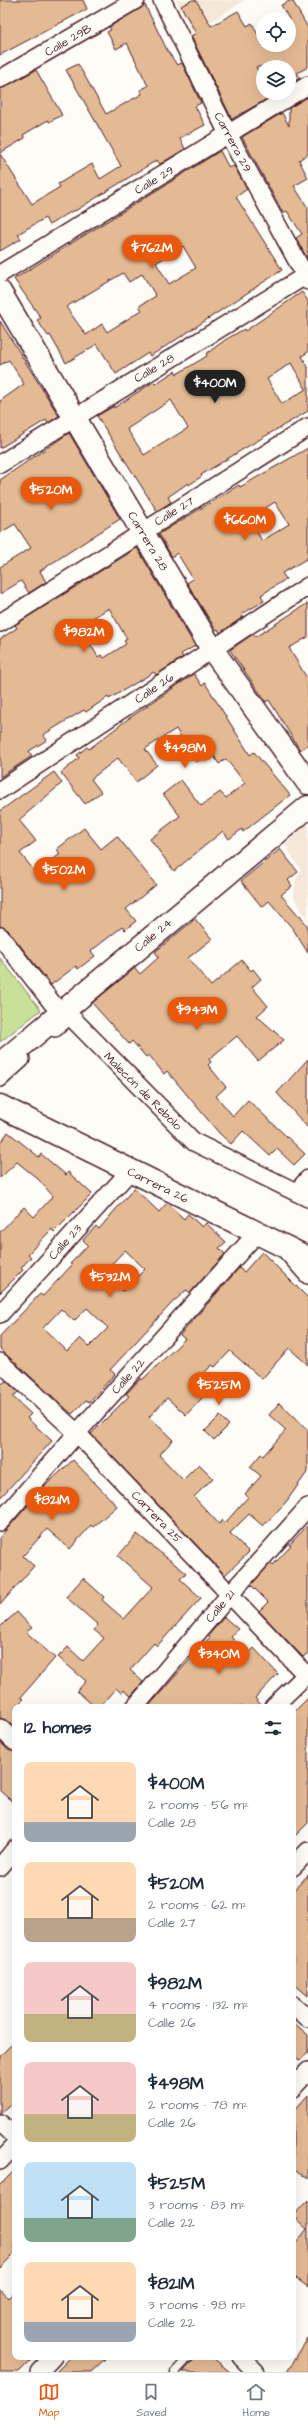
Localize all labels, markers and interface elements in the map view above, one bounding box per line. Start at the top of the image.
map controls [256,12,296,100]
button: locate [256,12,296,52]
street label: Calle 29B [42,20,95,61]
button: layers [256,60,296,100]
street label: Carrera 29 [210,109,256,175]
street label: Calle 29 [131,162,177,199]
pin: $762M [124,235,180,269]
text: $762M [131,239,173,257]
street label: Calle 28 [131,350,178,387]
pin: $400M [187,370,243,404]
text: $400M [193,374,237,392]
pin: $520M [23,477,79,511]
text: $520M [30,481,72,499]
street label: Calle 27 [151,492,198,530]
pin: $660M [217,507,273,541]
street label: Carrera 28 [123,508,172,574]
text: $660M [224,511,266,529]
pin: $982M [56,619,112,653]
text: $982M [63,623,105,641]
street label: Calle 26 [131,669,178,708]
pin: $498M [157,735,213,769]
text: $498M [164,739,206,757]
pin: $502M [36,857,92,891]
text: $502M [43,861,85,879]
street label: Calle 24 [131,914,176,956]
pin: $943M [169,997,225,1031]
text: $943M [177,1001,217,1019]
street label: Malecón de Rebolo [100,1049,186,1134]
street label: Carrera 26 [124,1163,192,1208]
street label: Calle 23 [45,1221,86,1264]
pin: $532M [82,1264,138,1298]
text: $532M [89,1268,131,1286]
street label: Calle 22 [108,1354,149,1398]
pin: $525M [191,1372,247,1406]
text: $525M [197,1376,241,1394]
pin: $821M [24,1487,80,1521]
street label: Carrera 25 [127,1487,186,1548]
text: $821M [34,1491,70,1509]
street label: Calle 21 [202,1586,239,1626]
pin: $340M [191,1641,247,1675]
text: $340M [198,1645,240,1663]
text: 12 homes [24,1716,92,1740]
icon: filters [262,1717,284,1739]
text: $400M [148,1772,205,1796]
icon: home [56,1778,104,1826]
text: 2 rooms · 56 m² [148,1796,249,1814]
text: Calle 28 [148,1814,196,1832]
text: $520M [148,1872,204,1896]
icon: home [56,1878,104,1926]
text: 2 rooms · 62 m² [148,1896,247,1914]
text: Calle 27 [148,1914,196,1932]
text: $982M [148,1972,202,1996]
icon: home [56,1978,104,2026]
text: 4 rooms · 132 m² [148,1996,249,2014]
text: Calle 26 [148,2014,196,2032]
text: $498M [148,2072,204,2096]
icon: home [56,2078,104,2126]
text: 2 rooms · 78 m² [148,2096,248,2114]
text: Calle 26 [148,2114,196,2132]
text: $525M [148,2172,205,2196]
icon: home [56,2178,104,2226]
text: 3 rooms · 83 m² [148,2196,246,2214]
text: Calle 22 [148,2214,195,2232]
text: $821M [148,2272,194,2296]
icon: home [56,2278,104,2326]
text: 3 rooms · 98 m² [148,2296,247,2314]
text: Calle 22 [148,2314,195,2332]
tab: Map [38,2381,60,2420]
tab: Saved [136,2381,166,2420]
tab: Home [243,2381,270,2420]

